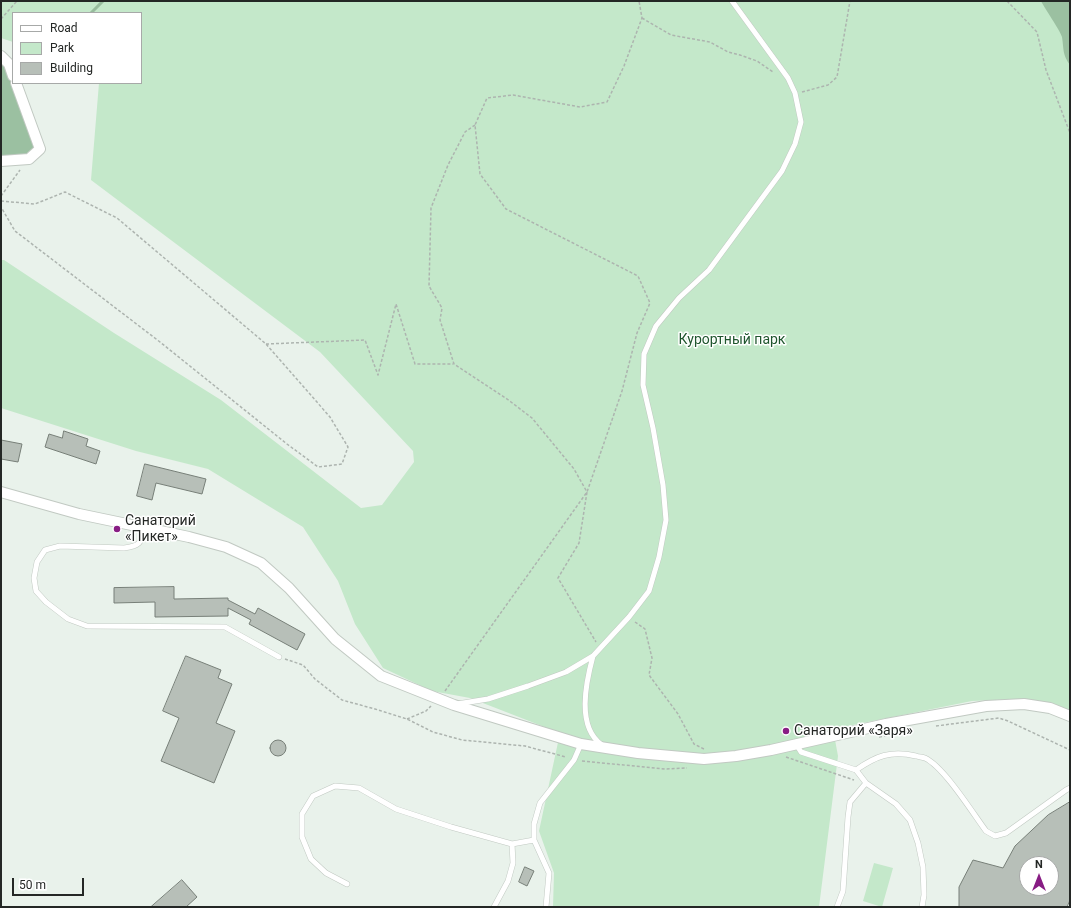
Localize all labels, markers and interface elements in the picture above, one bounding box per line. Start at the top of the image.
legend [12,12,142,84]
text: Road [50,21,78,35]
text: Park [50,41,74,55]
text: Building [50,61,93,75]
park label: Курортный парк [679,332,785,348]
place label: Санаторий «Пикет» [125,513,196,546]
marker: Санаторий «Пикет» [112,524,122,534]
place label: Санаторий «Заря» [794,723,913,739]
marker: Санаторий «Заря» [781,726,791,736]
north arrow [1019,856,1059,896]
text: N [1035,858,1043,871]
scale bar [14,870,86,896]
text: 50 m [19,878,46,892]

